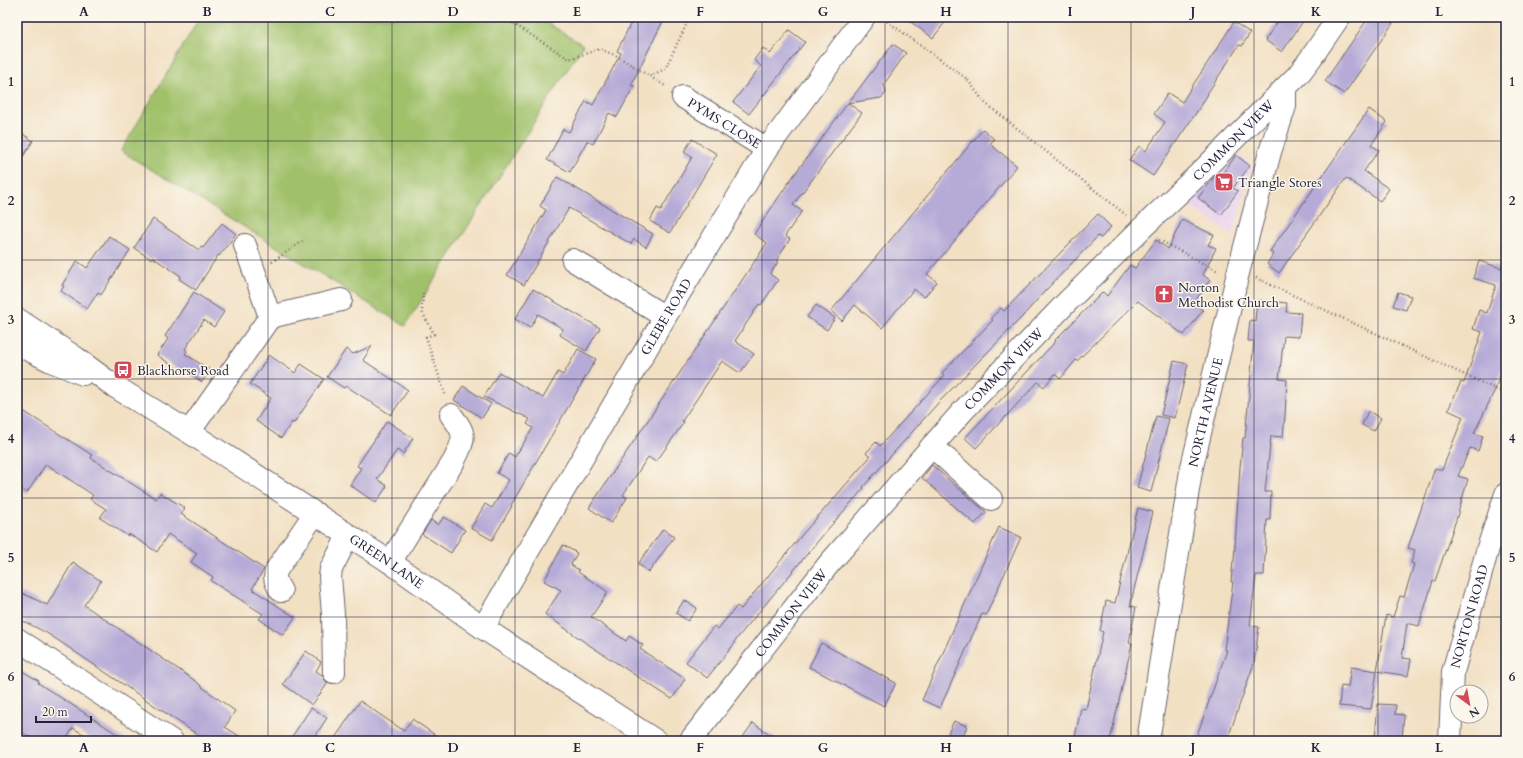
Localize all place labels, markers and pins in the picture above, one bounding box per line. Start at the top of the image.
supermarket icon: Triangle Stores [1213,171,1235,193]
place label: Triangle Stores [1238,174,1322,192]
place label: Norton Methodist Church [1178,279,1279,312]
church icon: Norton Methodist Church [1153,283,1175,305]
bus stop icon: Blackhorse Road [112,359,134,381]
place label: Blackhorse Road [137,362,229,380]

